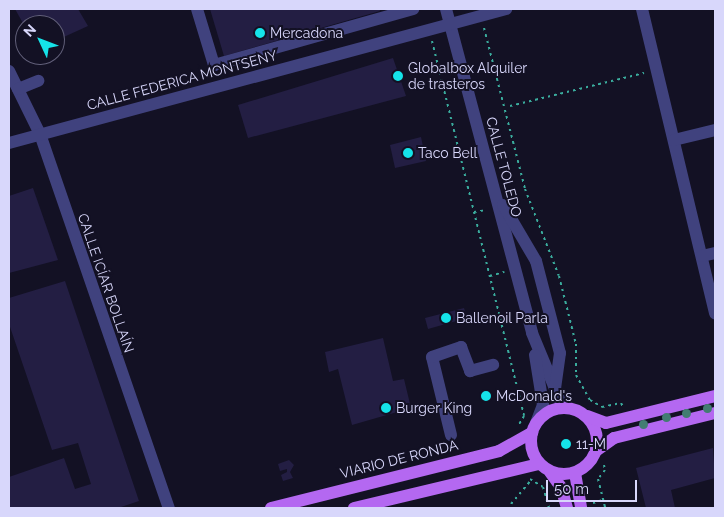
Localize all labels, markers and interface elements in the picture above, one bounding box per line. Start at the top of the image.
north arrow [15,15,65,65]
text: N [20,21,39,40]
place label: Mercadona [270,25,343,41]
marker: Mercadona [254,27,266,39]
street label: CALLE FEDERICA MONTSENY [85,46,279,114]
place label: Globalbox Alquiler de trasteros [408,60,528,92]
marker: Globalbox Alquiler de trasteros [392,70,404,82]
street label: CALLE TOLEDO [483,115,525,219]
place label: Taco Bell [418,145,477,161]
marker: Taco Bell [402,147,414,159]
street label: CALLE ICÍAR BOLLAÍN [74,211,138,355]
place label: Ballenoil Parla [456,310,548,326]
marker: Ballenoil Parla [440,312,452,324]
place label: McDonald's [496,388,572,404]
marker: McDonald's [480,390,492,402]
place label: Burger King [396,400,473,416]
marker: Burger King [380,402,392,414]
street label: VIARIO DE RONDA [338,436,460,482]
place label: 11-M [576,436,606,452]
marker: 11-M [560,438,572,450]
scale bar [549,470,640,502]
text: 50 m [554,480,589,498]

